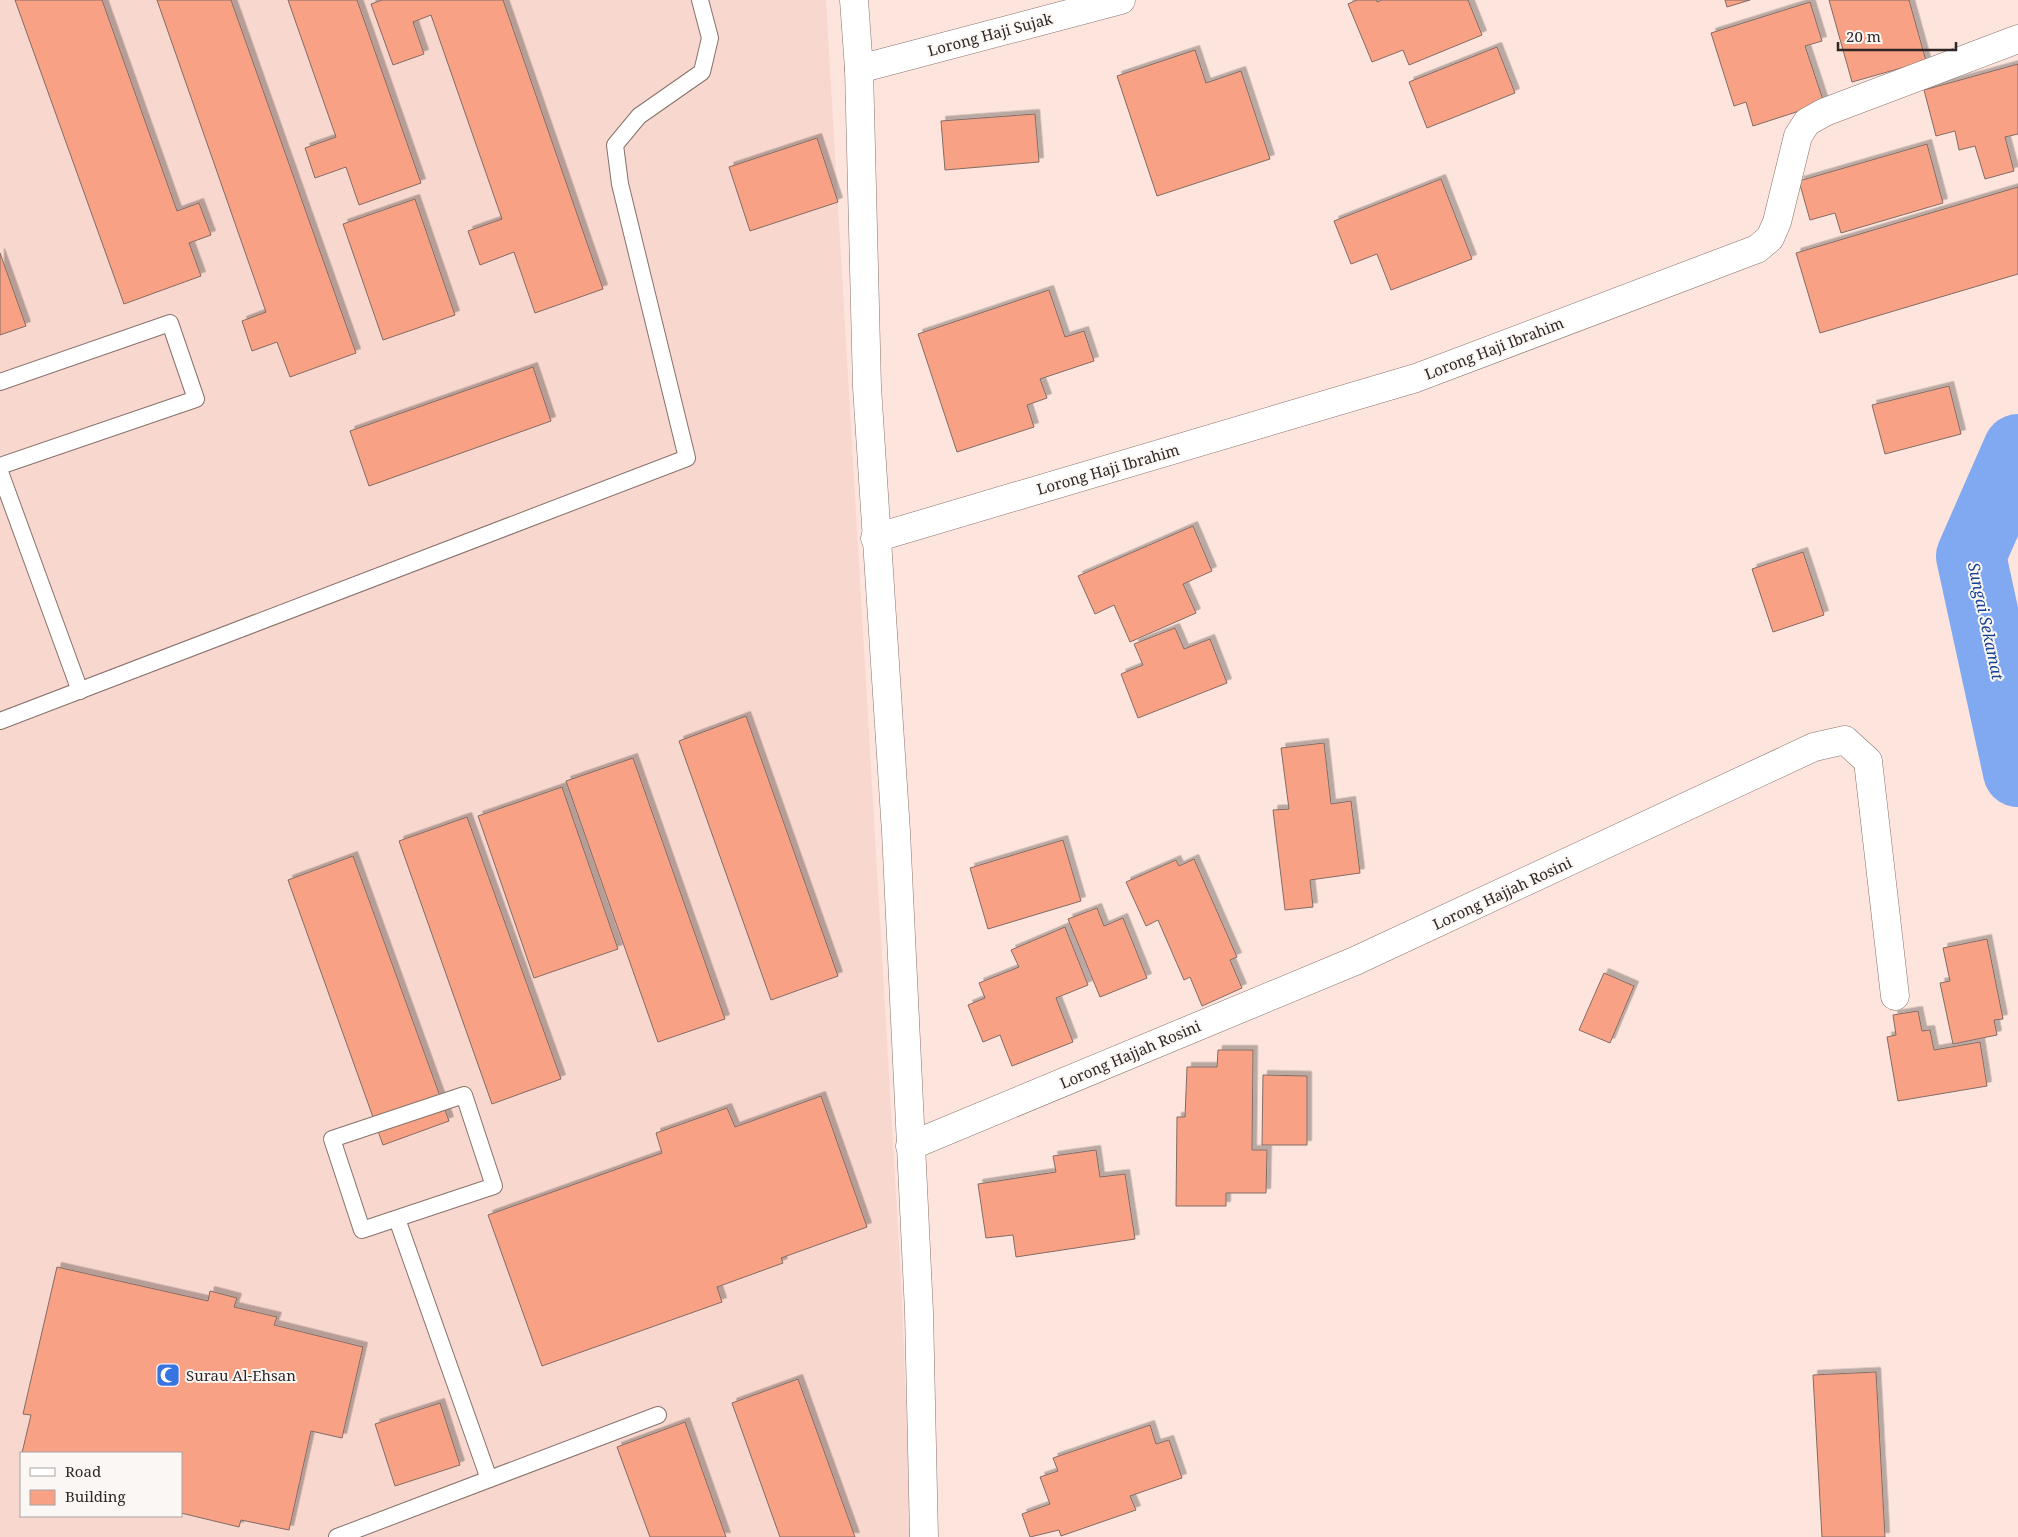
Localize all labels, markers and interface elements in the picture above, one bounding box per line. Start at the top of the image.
street label: Lorong Haji Sujak [925,8,1055,60]
scale bar [1838,20,1956,52]
text: 20 m [1846,26,1881,46]
street label: Lorong Haji Ibrahim [1422,312,1566,384]
street label: Lorong Haji Ibrahim [1034,439,1182,499]
water label: Sungai Sekamat [1963,560,2009,682]
street label: Lorong Hajjah Rosini [1429,852,1575,934]
street label: Lorong Hajjah Rosini [1057,1015,1204,1093]
mosque icon: Surau Al-Ehsan [155,1362,181,1388]
place label: Surau Al-Ehsan [186,1365,296,1385]
legend [20,1452,182,1517]
text: Road [65,1461,101,1481]
text: Building [65,1486,126,1506]

